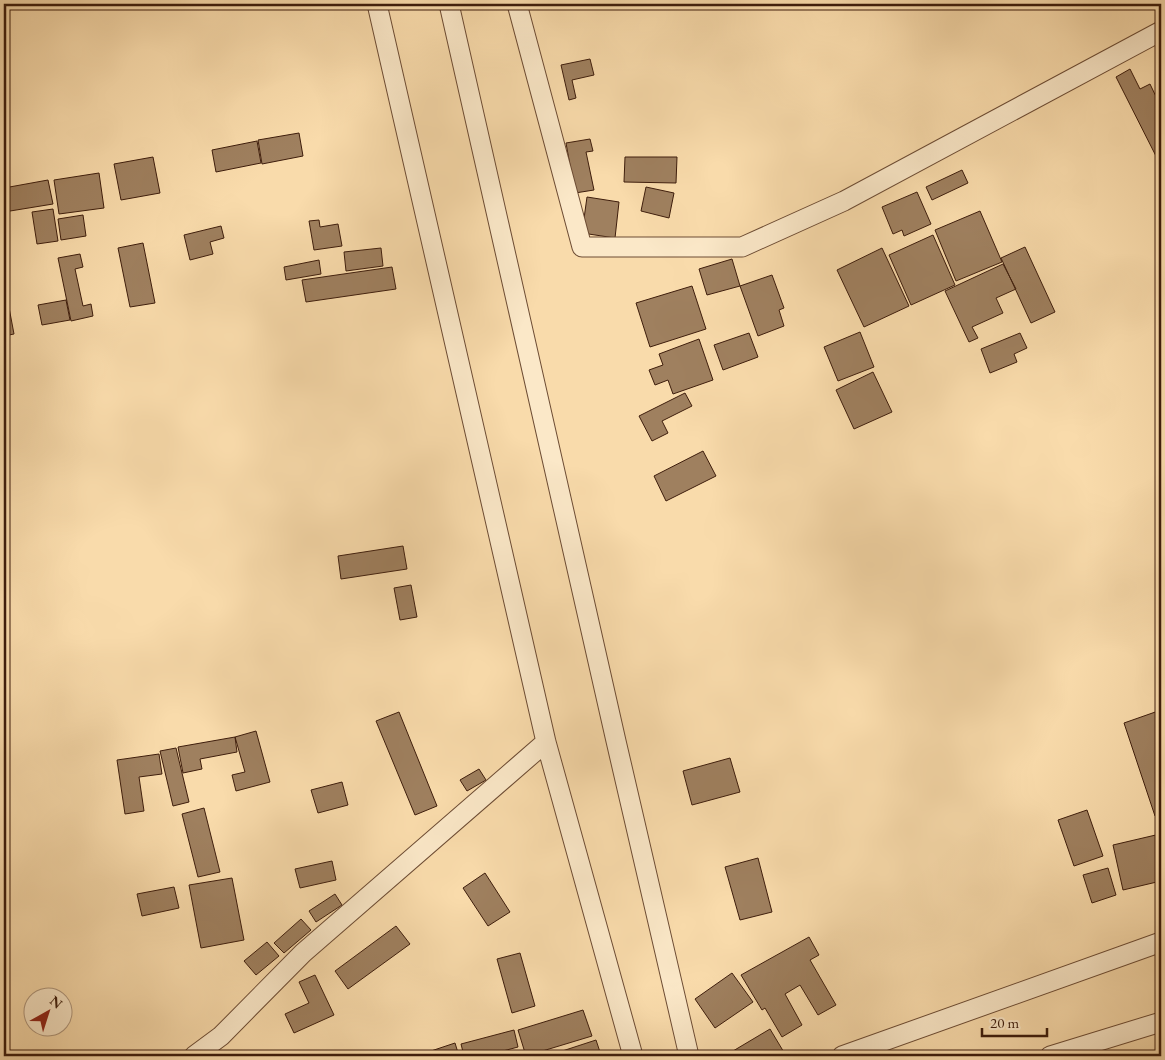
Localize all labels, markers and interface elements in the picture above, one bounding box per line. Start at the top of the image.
north arrow [22,988,72,1038]
text: N [46,991,67,1013]
scale bar [982,1005,1048,1037]
text: 20 m [990,1013,1019,1032]

